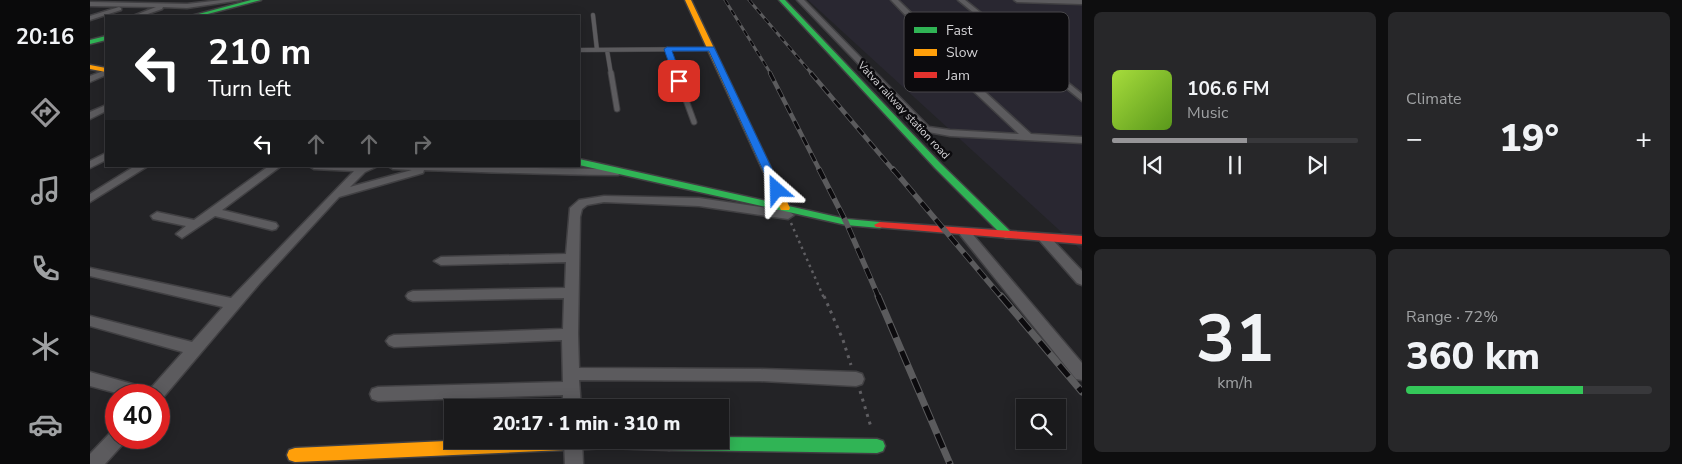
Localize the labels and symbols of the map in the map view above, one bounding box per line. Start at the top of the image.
legend [904,12,1069,92]
text: Fast [946,21,972,40]
text: Slow [946,43,978,62]
street label: Vatva railway station road [854,58,953,162]
pin [658,60,700,102]
text: Jam [945,66,970,85]
position arrow [750,163,802,215]
speed limit sign: 40 [105,384,170,449]

